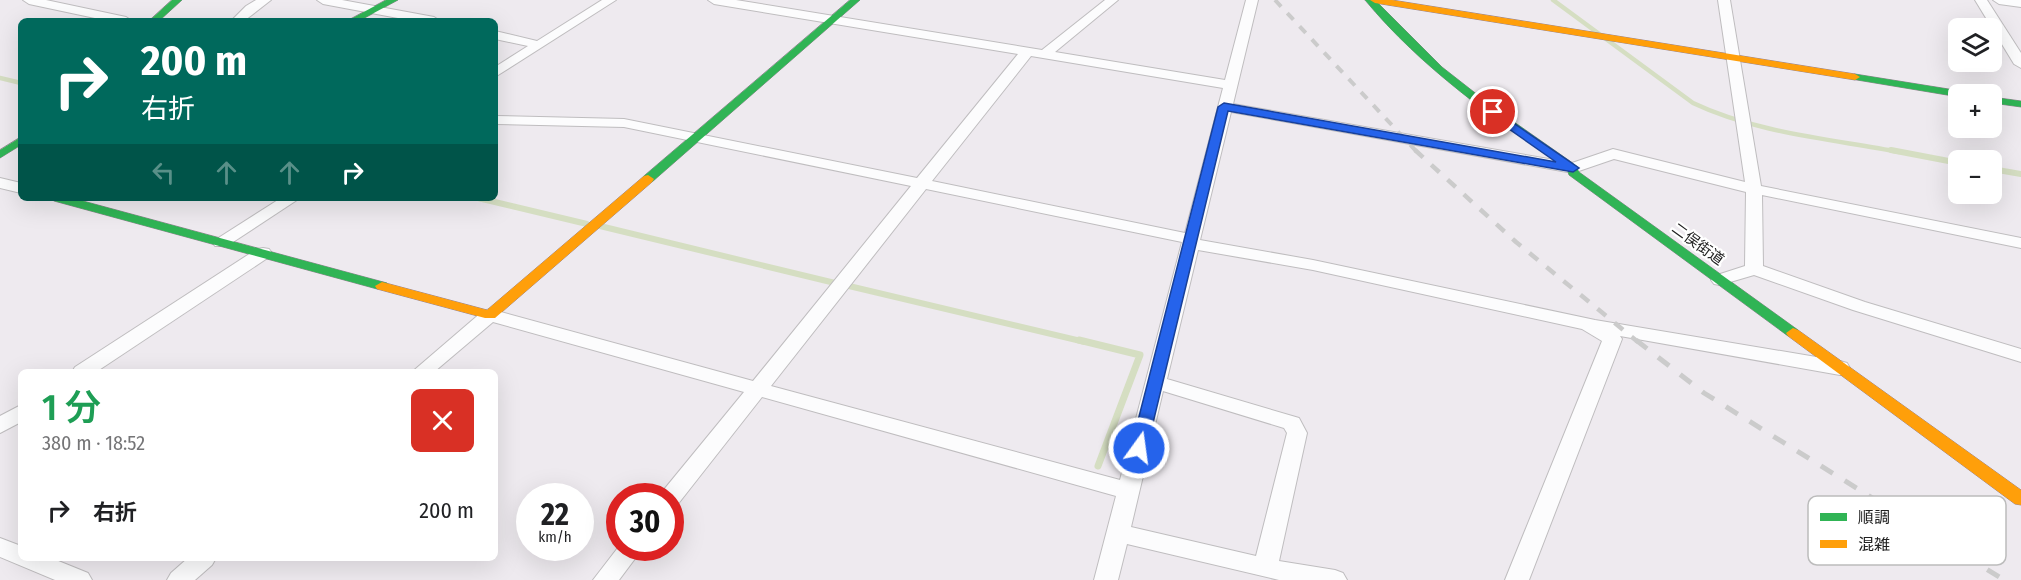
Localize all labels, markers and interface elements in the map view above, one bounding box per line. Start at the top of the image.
map controls [1948,18,2002,204]
button: layers [1948,18,2002,72]
text: 200 m [141,36,247,86]
icon: right [42,42,120,120]
button: + [1948,84,2002,138]
pin [1467,86,1518,137]
text: 右折 [141,93,195,125]
icon: arrive [1476,95,1509,128]
button: − [1948,150,2002,204]
icon: left [147,156,180,189]
icon: ahead [210,156,243,189]
icon: ahead [273,156,306,189]
icon: right [336,156,369,189]
street label: 二俣街道 [1668,219,1728,269]
text: 1 分 [42,386,101,430]
button: close [411,389,474,452]
position arrow [1107,416,1171,480]
text: 380 m · 18:52 [42,431,145,455]
speed limit sign: 30 [606,483,684,561]
icon: right [42,494,75,527]
legend [1808,496,2006,565]
text: 200 m [419,497,474,524]
text: 22 [541,497,569,533]
text: 右折 [93,499,137,526]
text: 順調 [1858,508,1890,527]
text: km/h [538,528,572,546]
text: 混雑 [1858,535,1890,554]

